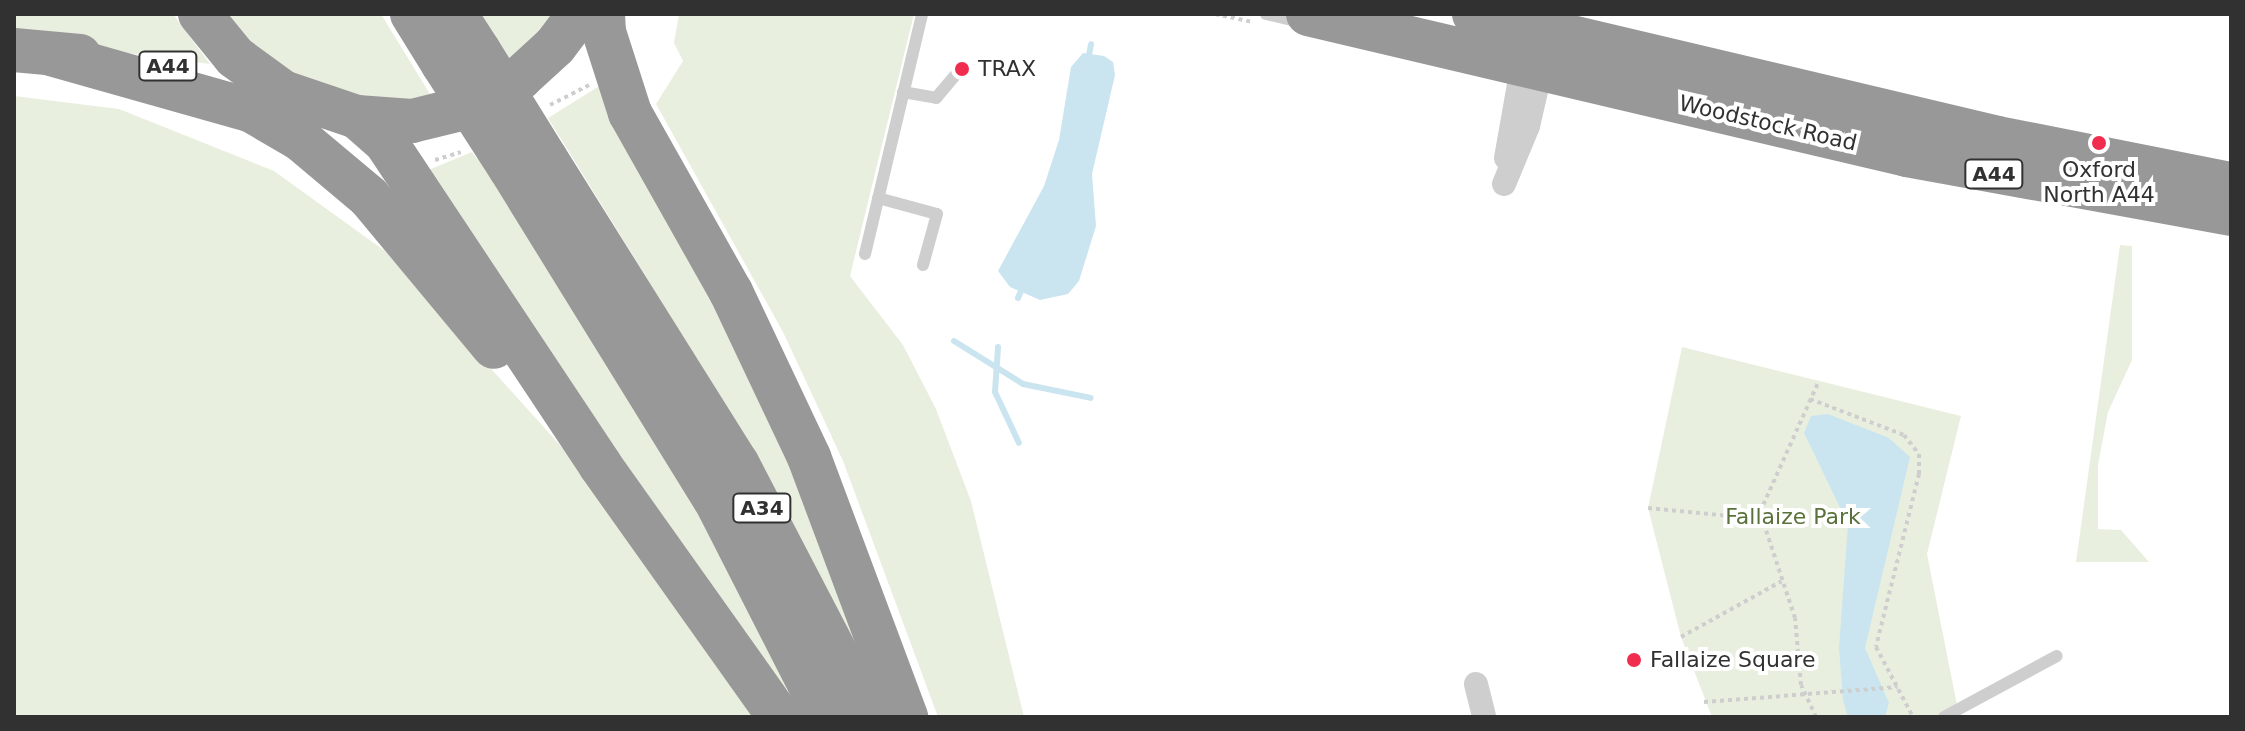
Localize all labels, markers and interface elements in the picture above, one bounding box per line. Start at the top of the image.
road number: A44 [138,50,198,82]
place label: TRAX [978,56,1036,82]
marker: TRAX [953,60,971,78]
street label: Woodstock Road [1676,90,1860,156]
marker: Oxford North A44 [2090,134,2108,152]
place label: Oxford North A44 [2043,156,2155,208]
road number: A44 [1964,158,2024,190]
road number: A34 [732,492,792,524]
park label: Fallaize Park [1725,504,1861,530]
place label: Fallaize Square [1650,647,1815,673]
marker: Fallaize Square [1625,651,1643,669]

